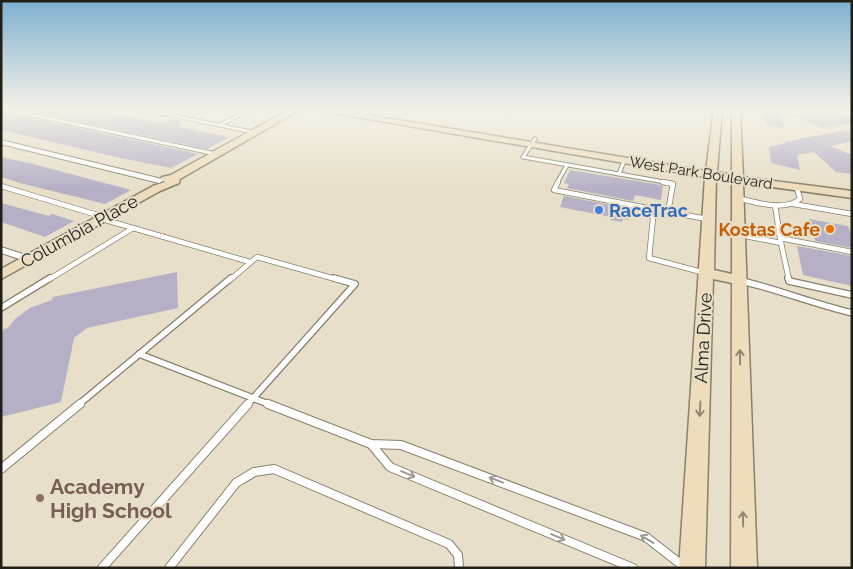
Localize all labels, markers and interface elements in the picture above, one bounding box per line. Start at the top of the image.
street label: West Park Boulevard [628,153,774,193]
street label: Columbia Place [17,190,142,272]
place label: RaceTrac [609,200,688,221]
marker: RaceTrac [593,204,605,216]
place label: Kostas Cafe [718,219,820,240]
marker: Kostas Cafe [824,223,836,235]
street label: Alma Drive [690,292,716,384]
one-way arrow [735,349,744,365]
one-way arrow [695,401,704,417]
one-way arrow [400,470,415,479]
place label: Academy High School [50,474,172,523]
one-way arrow [488,475,504,484]
marker: Academy High School [34,492,46,504]
one-way arrow [738,511,748,528]
one-way arrow [550,532,565,542]
one-way arrow [640,533,654,543]

